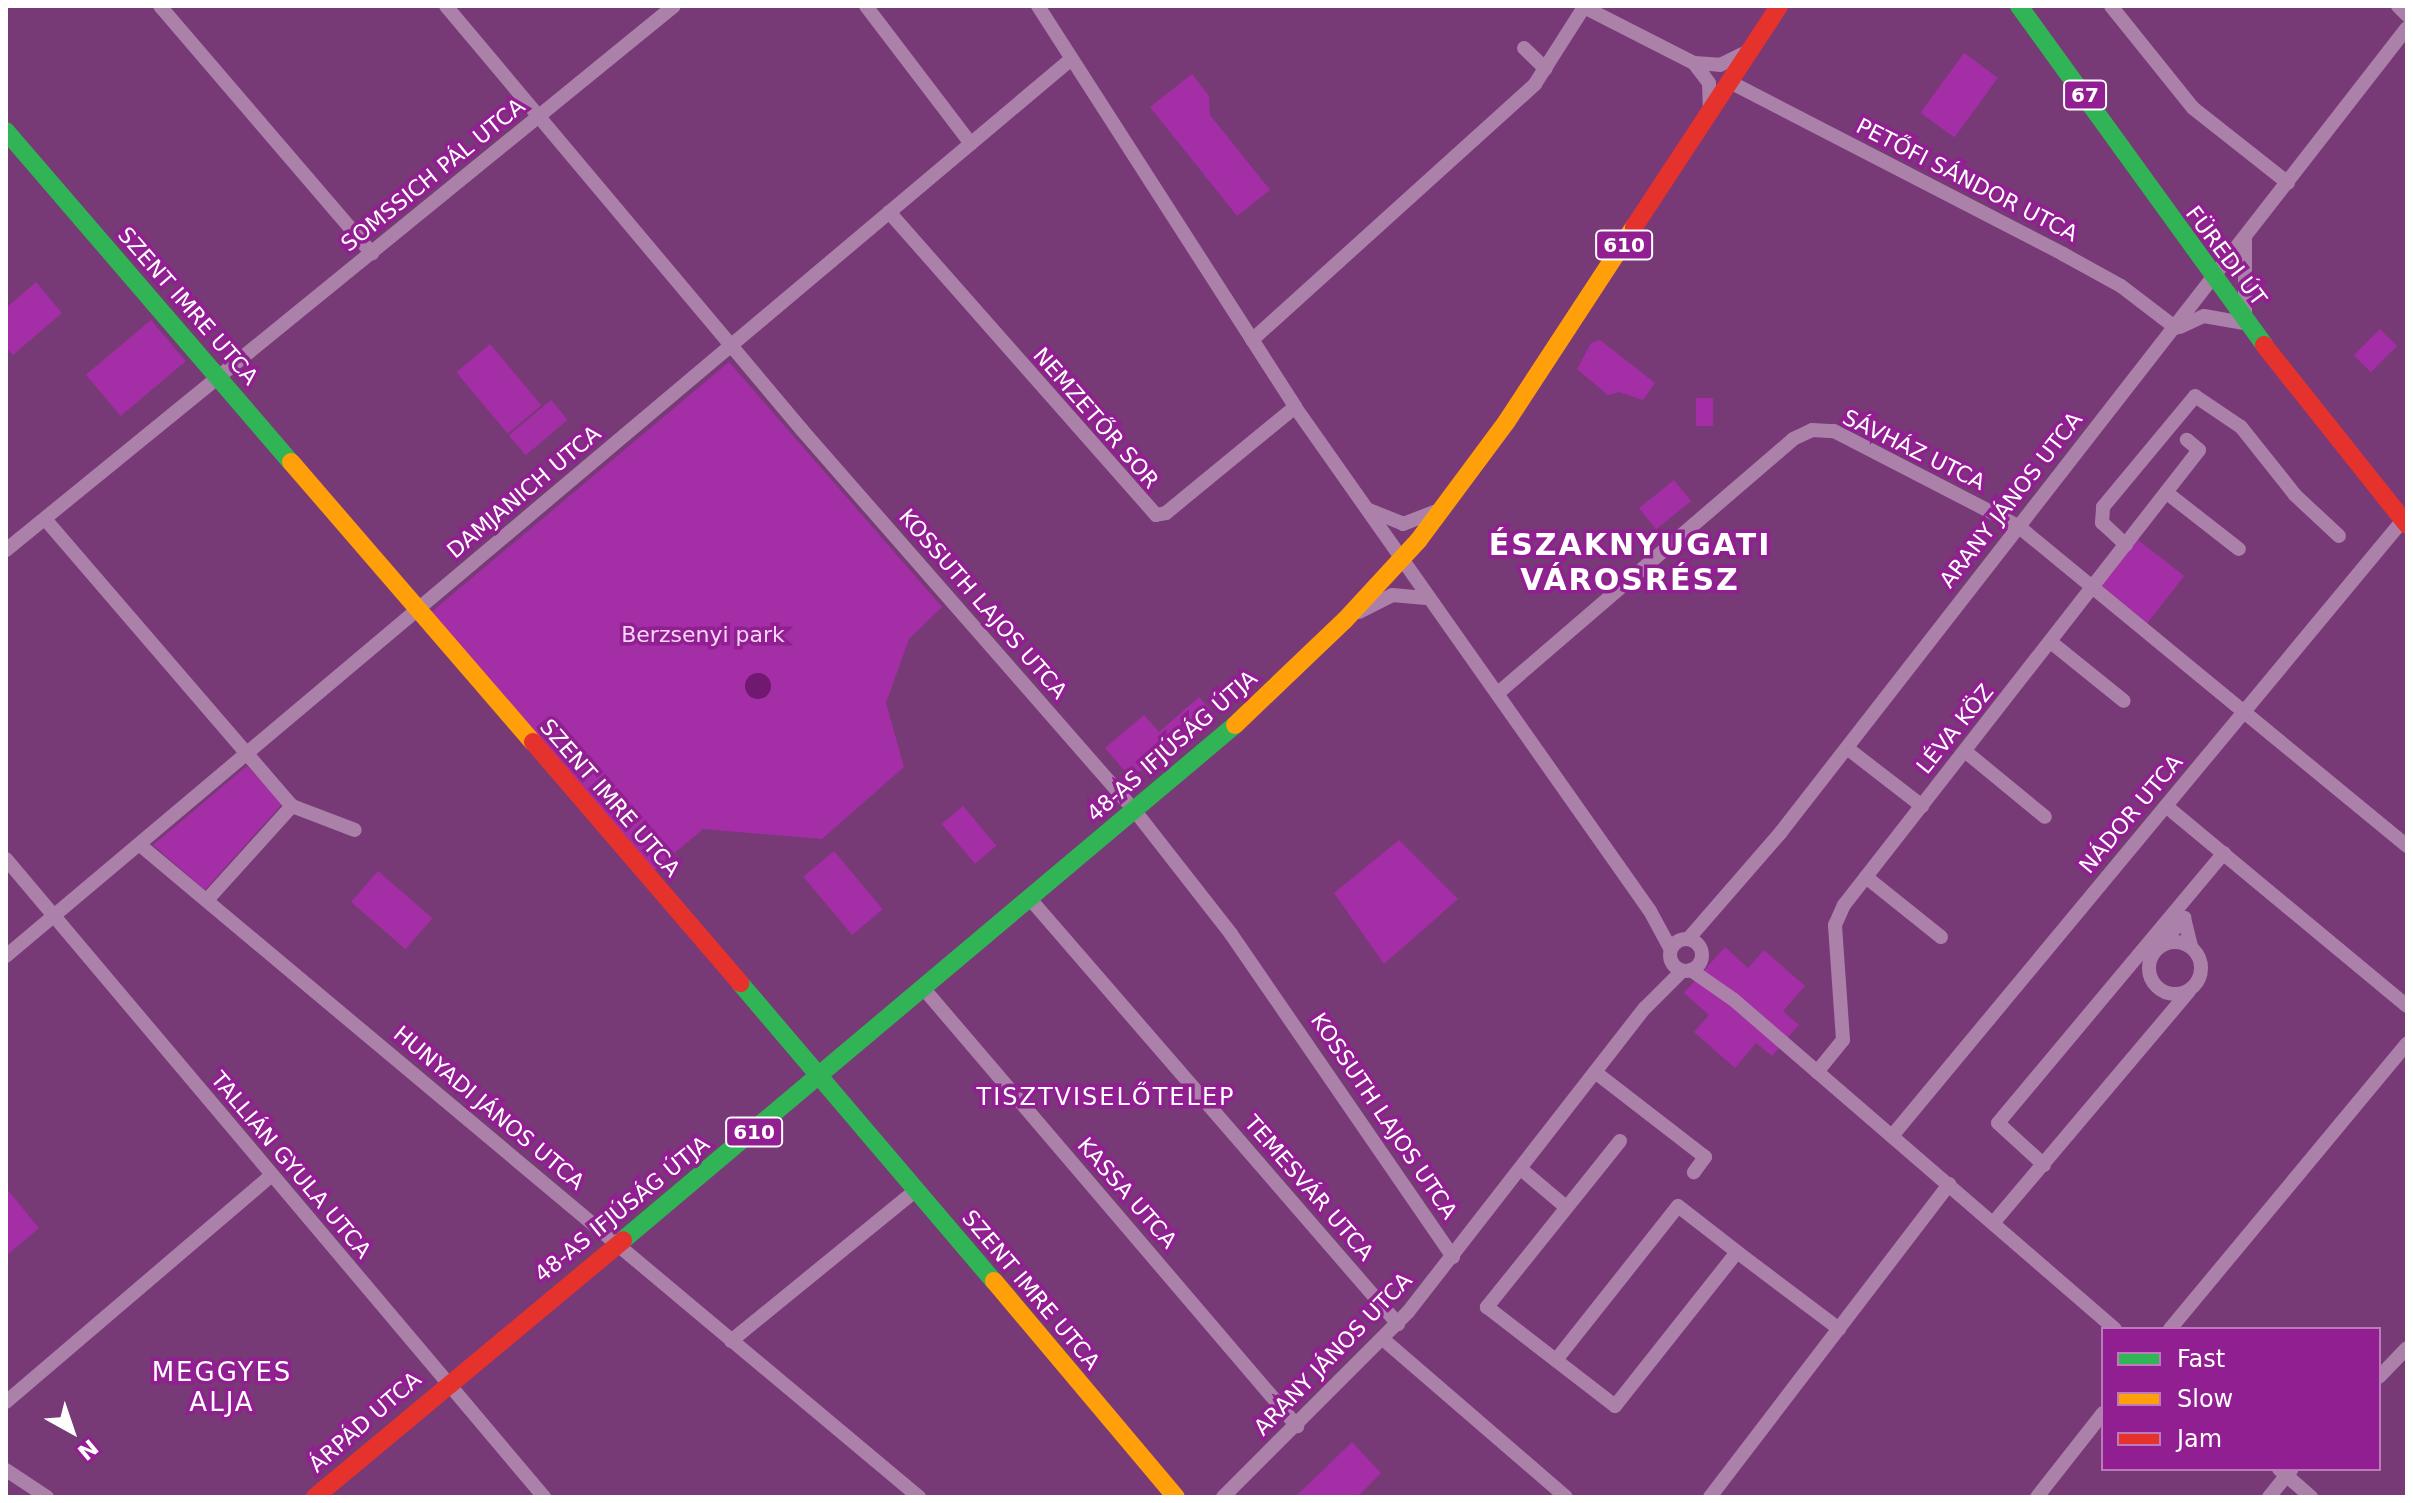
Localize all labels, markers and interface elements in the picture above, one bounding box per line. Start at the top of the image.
road number: 67 [2063,79,2107,111]
street label: SOMSSICH PÁL UTCA [336,93,530,257]
street label: PETŐFI SÁNDOR UTCA [1852,113,2082,247]
street label: FÜREDI ÚT [2180,201,2272,311]
street label: SZENT IMRE UTCA [112,222,264,390]
road number: 610 [1594,229,1654,261]
street label: NEMZETŐR SOR [1028,342,1164,494]
street label: SÁVHÁZ UTCA [1838,404,1990,496]
street label: ARANY JÁNOS UTCA [1934,407,2088,593]
street label: DAMJANICH UTCA [442,420,606,564]
street label: KOSSUTH LAJOS UTCA [893,504,1073,704]
district label: ÉSZAKNYUGATI VÁROSRÉSZ [1489,527,1771,598]
park label: Berzsenyi park [621,622,785,648]
street label: 48-AS IFJÚSÁG ÚTJA [1081,665,1263,827]
street label: LÉVA KÖZ [1911,679,1999,779]
street label: SZENT IMRE UTCA [534,714,686,882]
street label: NÁDOR UTCA [2074,749,2188,879]
street label: KOSSUTH LAJOS UTCA [1305,1008,1463,1224]
street label: HUNYADI JÁNOS UTCA [388,1020,590,1196]
street label: TALLIÁN GYULA UTCA [205,1066,377,1264]
district label: TISZTVISELŐTELEP [976,1084,1236,1112]
street label: TEMESVÁR UTCA [1239,1110,1379,1266]
road number: 610 [724,1116,784,1148]
street label: 48-AS IFJÚSÁG ÚTJA [529,1130,715,1288]
street label: KASSA UTCA [1072,1132,1182,1254]
street label: SZENT IMRE UTCA [957,1205,1105,1375]
street label: ARANY JÁNOS UTCA [1249,1267,1417,1441]
legend [2101,1327,2381,1471]
text: Fast [2177,1345,2225,1373]
district label: MEGGYES ALJA [152,1357,292,1418]
street label: ÁRPÁD UTCA [304,1366,426,1478]
text: Slow [2177,1385,2233,1413]
north arrow [32,1391,112,1471]
text: Jam [2177,1425,2222,1453]
text: N [73,1434,103,1465]

